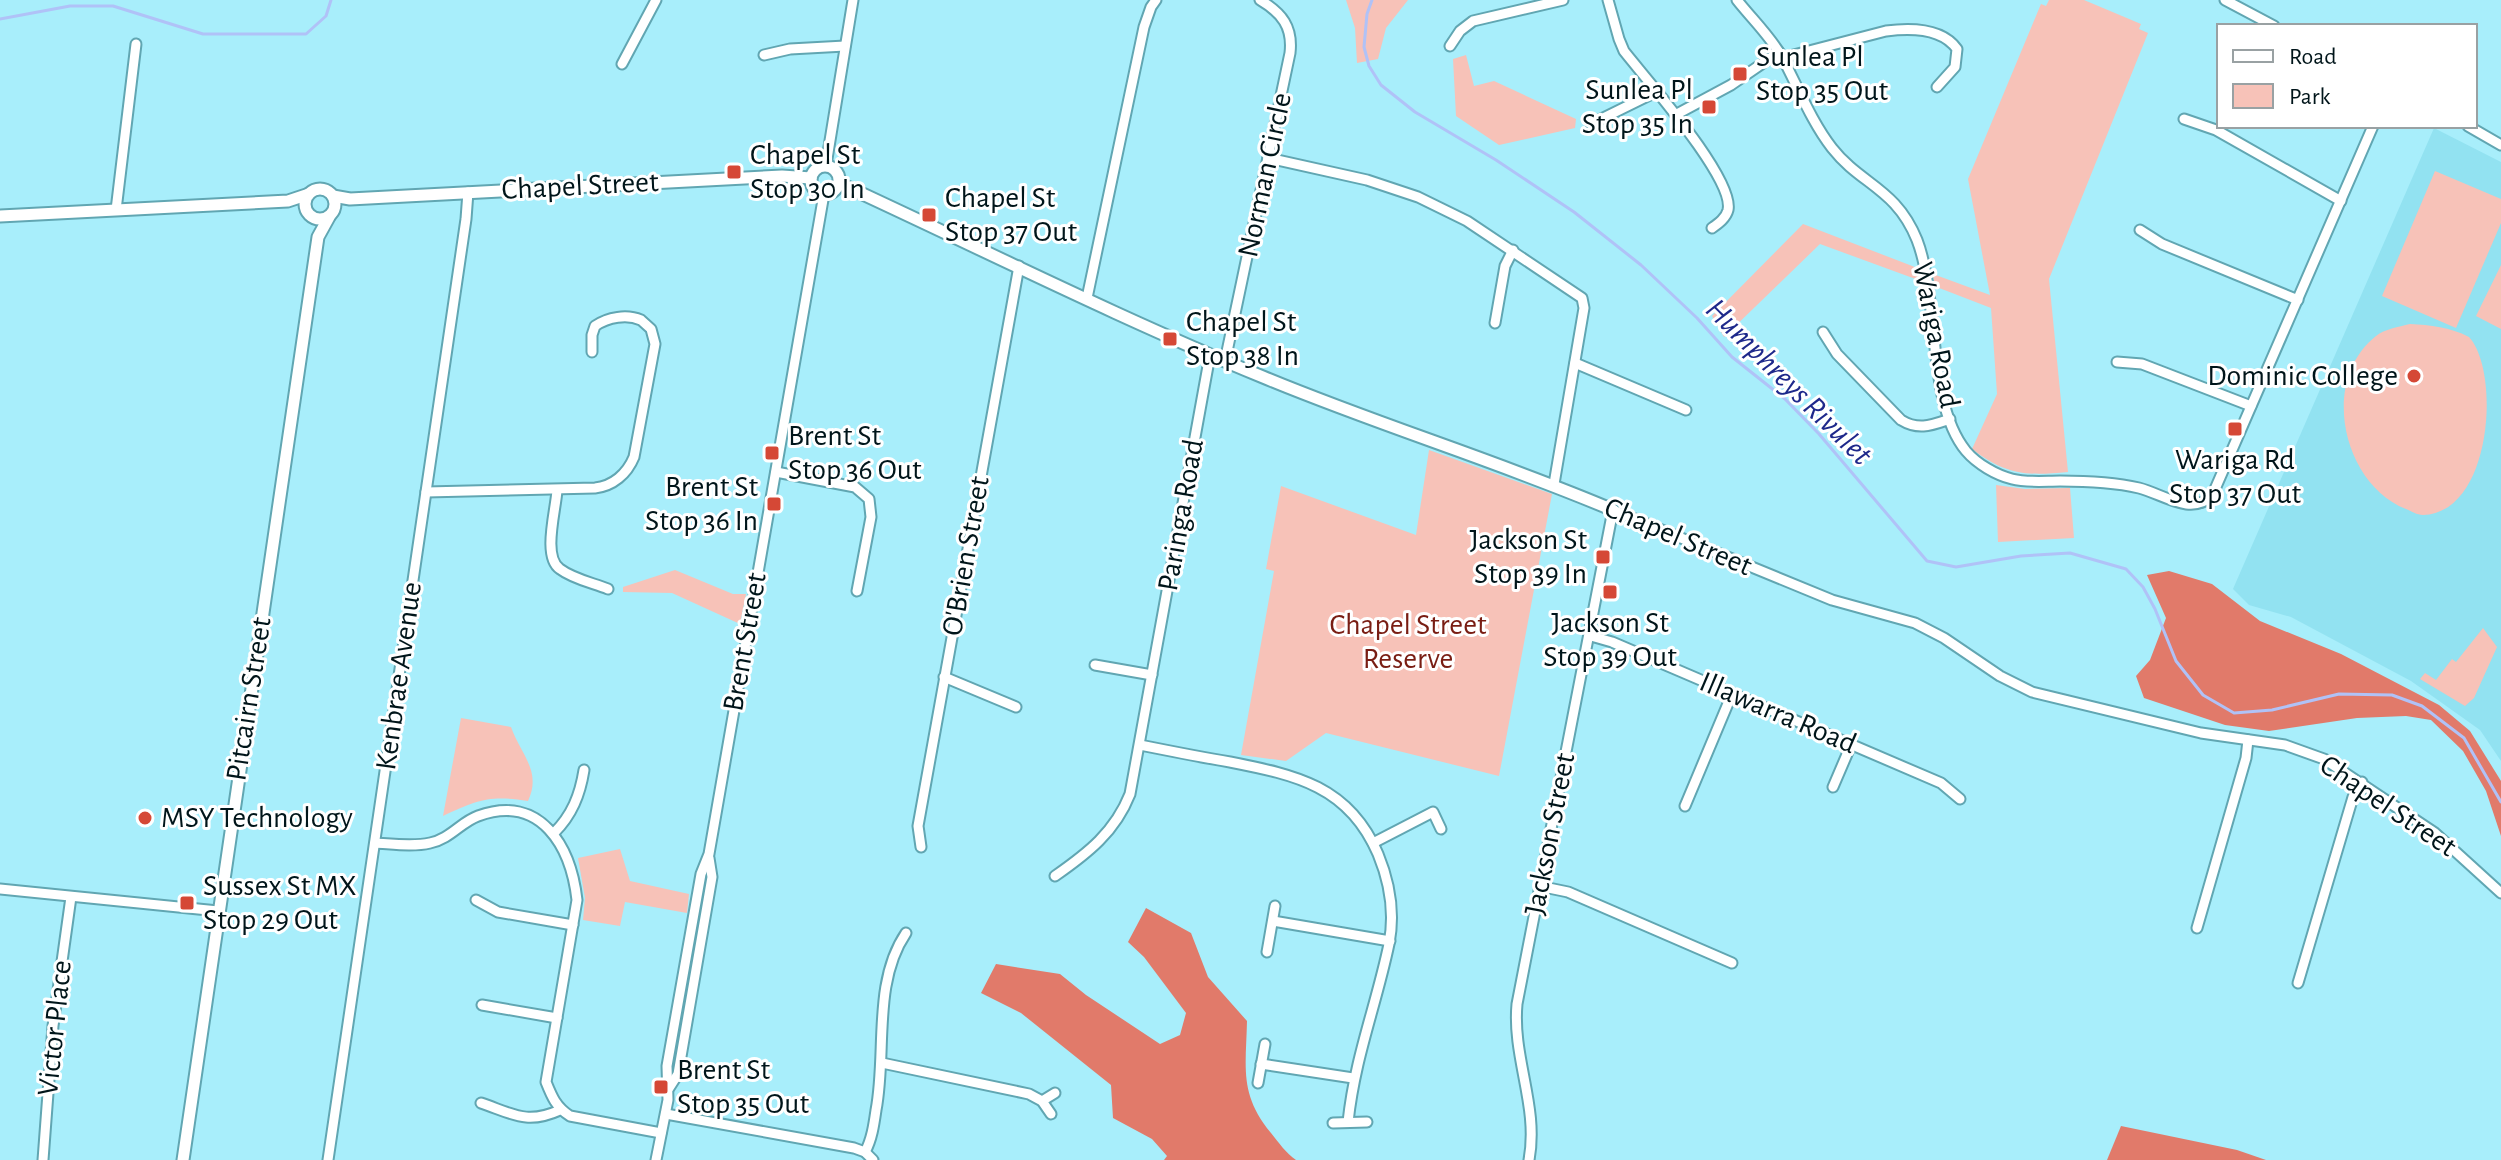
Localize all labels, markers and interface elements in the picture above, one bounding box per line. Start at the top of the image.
legend [2217,24,2477,128]
place label: Sunlea Pl Stop 35 Out [1756,42,1888,106]
text: Road [2289,45,2337,69]
marker: Sunlea Pl Stop 35 Out [1731,65,1749,83]
place label: Sunlea Pl Stop 35 In [1582,75,1693,139]
text: Park [2289,85,2330,109]
street label: Norman Circle [1233,90,1297,260]
marker: Sunlea Pl Stop 35 In [1700,98,1718,116]
place label: Chapel St Stop 30 In [750,140,865,204]
marker: Chapel St Stop 30 In [725,163,743,181]
street label: Chapel Street [501,167,660,205]
place label: Chapel St Stop 37 Out [945,183,1077,247]
marker: Chapel St Stop 37 Out [920,206,938,224]
street label: Wariga Road [1907,259,1965,411]
water label: Humphreys Rivulet [1699,293,1879,472]
place label: Chapel St Stop 38 In [1186,307,1299,371]
marker: Chapel St Stop 38 In [1161,330,1179,348]
place label: Dominic College [2207,361,2398,391]
marker: Dominic College [2405,367,2423,385]
marker: Wariga Rd Stop 37 Out [2226,420,2244,438]
place label: Brent St Stop 36 Out [788,421,922,485]
street label: Paringa Road [1153,437,1209,593]
marker: Brent St Stop 36 Out [763,444,781,462]
place label: Wariga Rd Stop 37 Out [2169,445,2301,509]
place label: Brent St Stop 36 In [645,472,758,536]
street label: O'Brien Street [937,474,995,638]
street label: Chapel Street [1600,492,1757,582]
marker: Brent St Stop 36 In [765,495,783,513]
place label: Jackson St Stop 39 In [1470,525,1587,589]
marker: Jackson St Stop 39 In [1594,548,1612,566]
street label: Brent Street [718,570,772,714]
street label: Kenbrae Avenue [371,580,427,772]
marker: Jackson St Stop 39 Out [1601,583,1619,601]
place label: Jackson St Stop 39 Out [1543,608,1677,672]
park label: Chapel Street Reserve [1329,610,1487,674]
street label: Pitcairn Street [221,615,277,783]
street label: Illawarra Road [1695,667,1861,759]
street label: Jackson Street [1520,750,1580,918]
street label: Chapel Street [2314,750,2462,863]
place label: MSY Technology [161,803,353,833]
marker: MSY Technology [136,809,154,827]
place label: Sussex St MX Stop 29 Out [203,871,357,935]
marker: Sussex St MX Stop 29 Out [178,894,196,912]
street label: Victor Place [33,959,77,1097]
place label: Brent St Stop 35 Out [677,1055,809,1119]
marker: Brent St Stop 35 Out [652,1078,670,1096]

